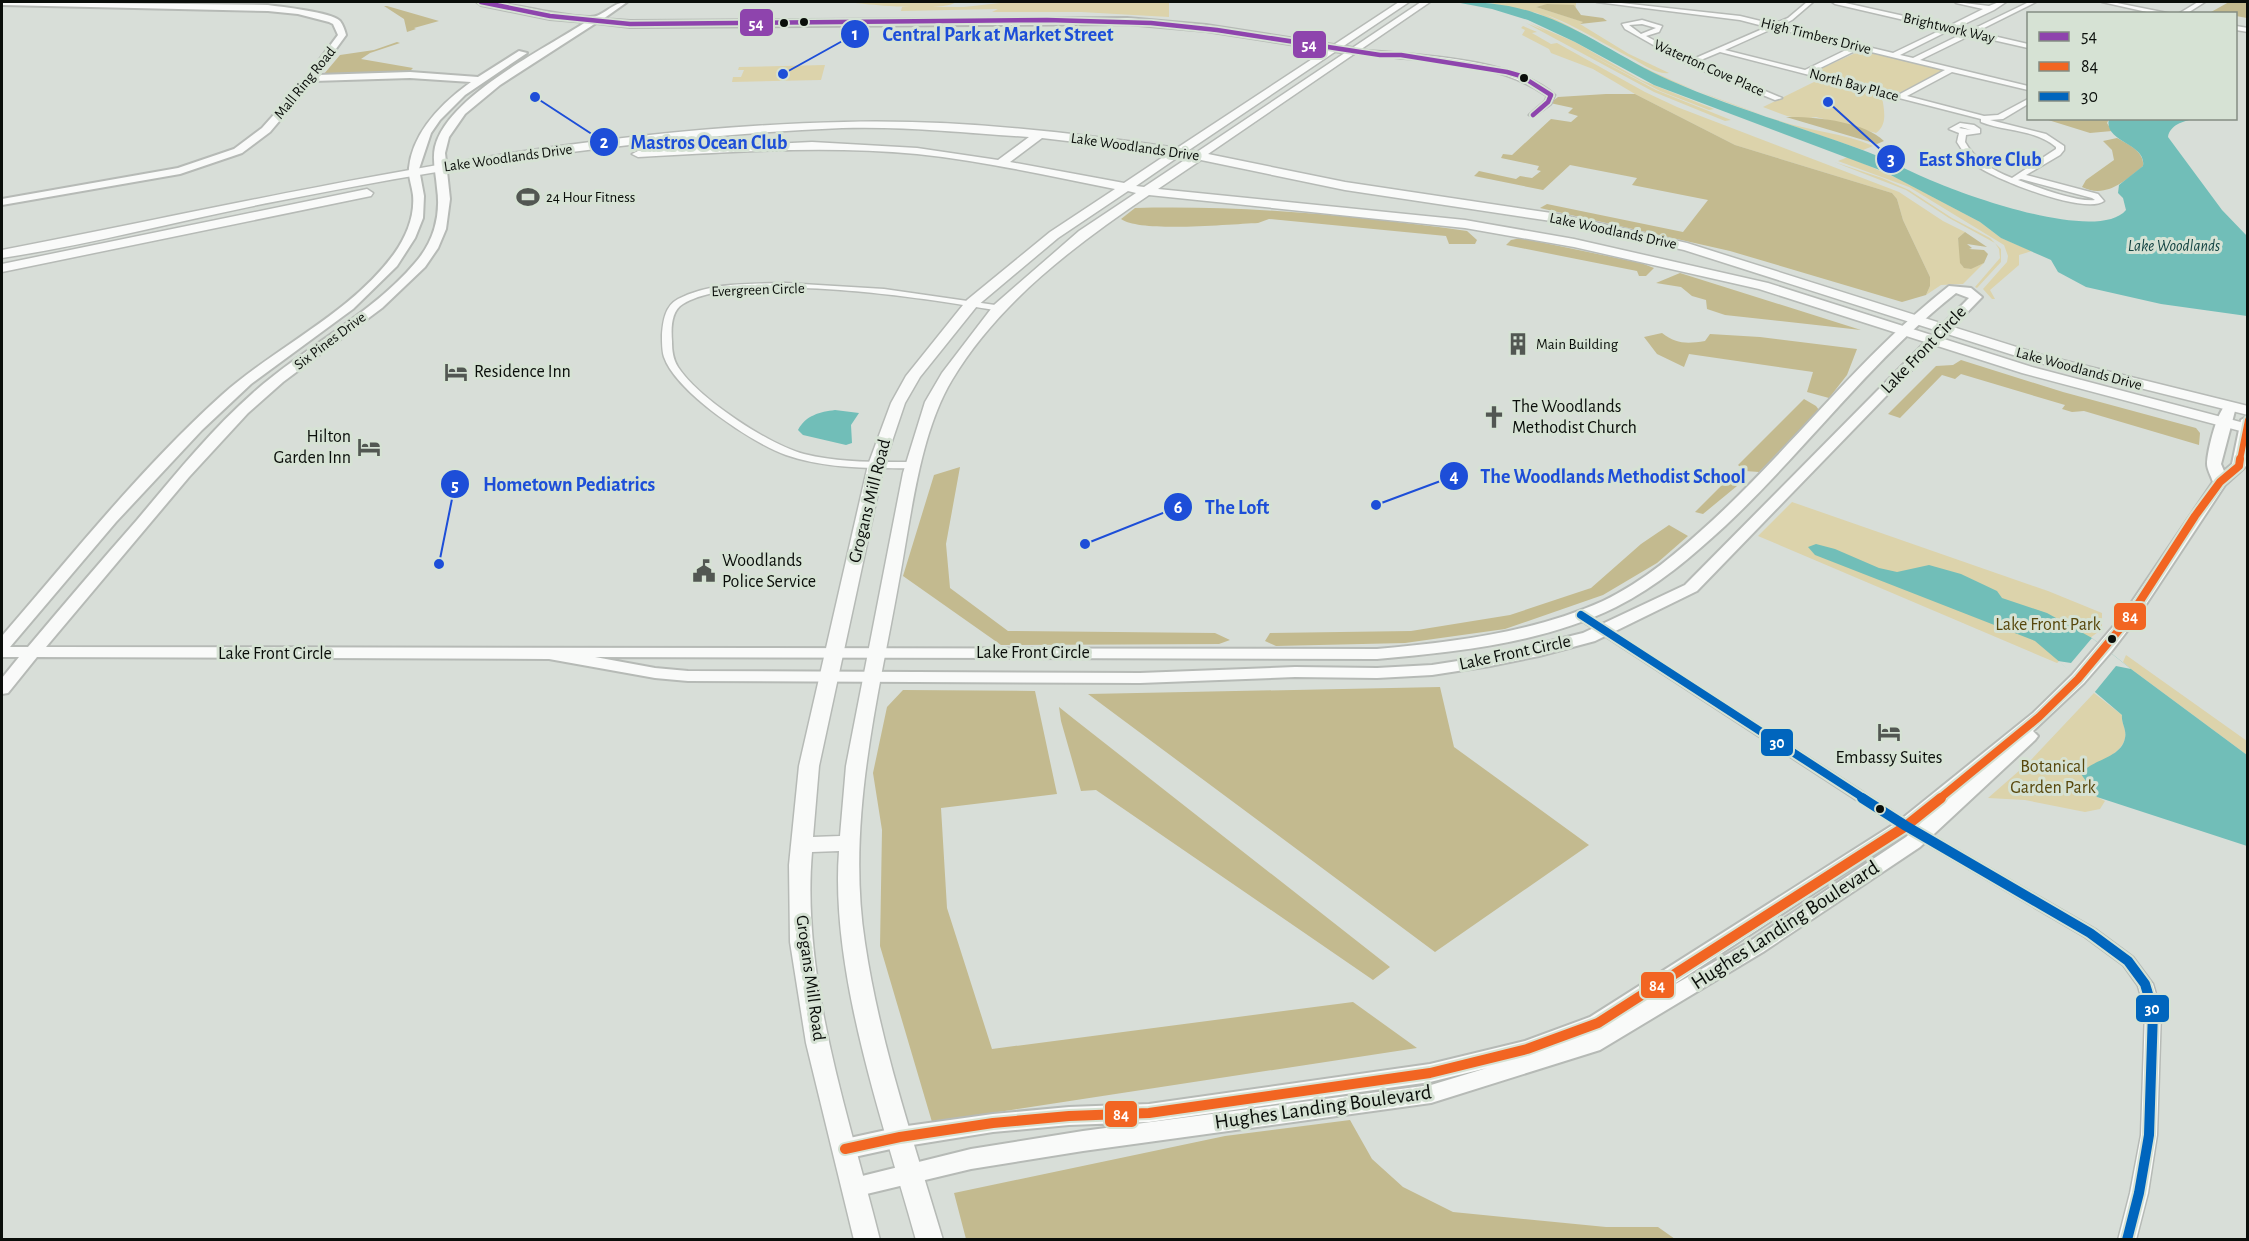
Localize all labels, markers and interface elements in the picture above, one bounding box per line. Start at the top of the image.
line badge: 54 [739,8,774,37]
street label: Brightwork Way [1902,10,1997,46]
legend [2027,12,2237,120]
callout: Central Park at Market Street [840,15,1125,53]
street label: High Timbers Drive [1759,15,1873,57]
text: 54 [749,16,763,32]
unlabelled marker [798,16,810,28]
unlabelled marker [778,17,790,29]
text: Central Park at Market Street [883,25,1114,45]
text: 1 [852,26,858,44]
text: 54 [2081,28,2098,46]
line badge: 54 [1292,30,1327,59]
text: 54 [1302,37,1316,53]
street label: Waterton Cove Place [1652,37,1767,99]
street label: Mall Ring Road [272,44,339,122]
text: 84 [2081,58,2099,76]
street label: North Bay Place [1808,66,1900,104]
unlabelled marker [1518,72,1530,84]
text: 30 [2081,88,2098,106]
callout: Mastros Ocean Club [589,123,800,161]
street label: Lake Woodlands Drive [1070,131,1200,163]
text: Mastros Ocean Club [631,133,787,153]
text: 2 [600,134,609,152]
callout: East Shore Club [1876,140,2053,178]
street label: Lake Woodlands Drive [443,142,573,174]
text: East Shore Club [1918,150,2042,170]
text: 3 [1887,151,1895,169]
sports icon: 24 Hour Fitness [515,184,541,210]
place label: 24 Hour Fitness [546,190,635,205]
street label: Lake Woodlands Drive [1548,210,1678,252]
water label: Lake Woodlands [2128,238,2220,254]
street label: Evergreen Circle [711,281,805,299]
street label: Lake Front Circle [1878,303,1970,397]
street label: Six Pines Drive [292,309,369,373]
building icon: Main Building [1505,331,1531,357]
place label: Main Building [1536,337,1619,352]
street label: Lake Woodlands Drive [2014,345,2144,393]
hotel icon: Residence Inn [443,359,469,385]
place label: Residence Inn [474,363,571,381]
place label: The Woodlands Methodist Church [1512,398,1637,437]
church icon: The Woodlands Methodist Church [1481,404,1507,430]
place label: Hilton Garden Inn [274,428,351,467]
hotel icon: Hilton Garden Inn [356,434,382,460]
street label: Grogans Mill Road [846,437,894,565]
callout: The Woodlands Methodist School [1439,457,1758,495]
callout: Hometown Pediatrics [440,465,667,503]
text: The Woodlands Methodist School [1480,467,1746,487]
text: 4 [1449,468,1459,486]
text: Hometown Pediatrics [483,475,655,495]
text: 5 [451,477,459,495]
callout: The Loft [1163,488,1281,526]
text: The Loft [1205,498,1270,518]
text: 6 [1174,499,1183,517]
place label: Woodlands Police Service [722,552,816,591]
public building icon: Woodlands Police Service [691,558,717,584]
line badge: 84 [2113,602,2147,631]
text: 84 [2122,609,2138,625]
park label: Lake Front Park [1995,616,2102,634]
street label: Lake Front Circle [1457,632,1573,674]
unlabelled marker [2106,633,2118,645]
street label: Lake Front Circle [976,644,1090,662]
street label: Lake Front Circle [218,645,332,663]
hotel icon: Embassy Suites [1876,719,1902,745]
line badge: 30 [1760,728,1794,757]
text: 30 [1769,735,1785,751]
place label: Embassy Suites [1836,749,1942,767]
park label: Botanical Garden Park [2010,758,2097,797]
unlabelled marker [1874,803,1886,815]
street label: Hughes Landing Boulevard [1687,856,1883,993]
street label: Grogans Mill Road [792,914,828,1042]
line badge: 84 [1640,971,1675,999]
text: 84 [1649,978,1665,994]
line badge: 30 [2135,994,2170,1023]
text: 30 [2144,1001,2160,1017]
street label: Hughes Landing Boulevard [1213,1081,1433,1133]
line badge: 84 [1104,1100,1138,1128]
text: 84 [1113,1107,1129,1123]

